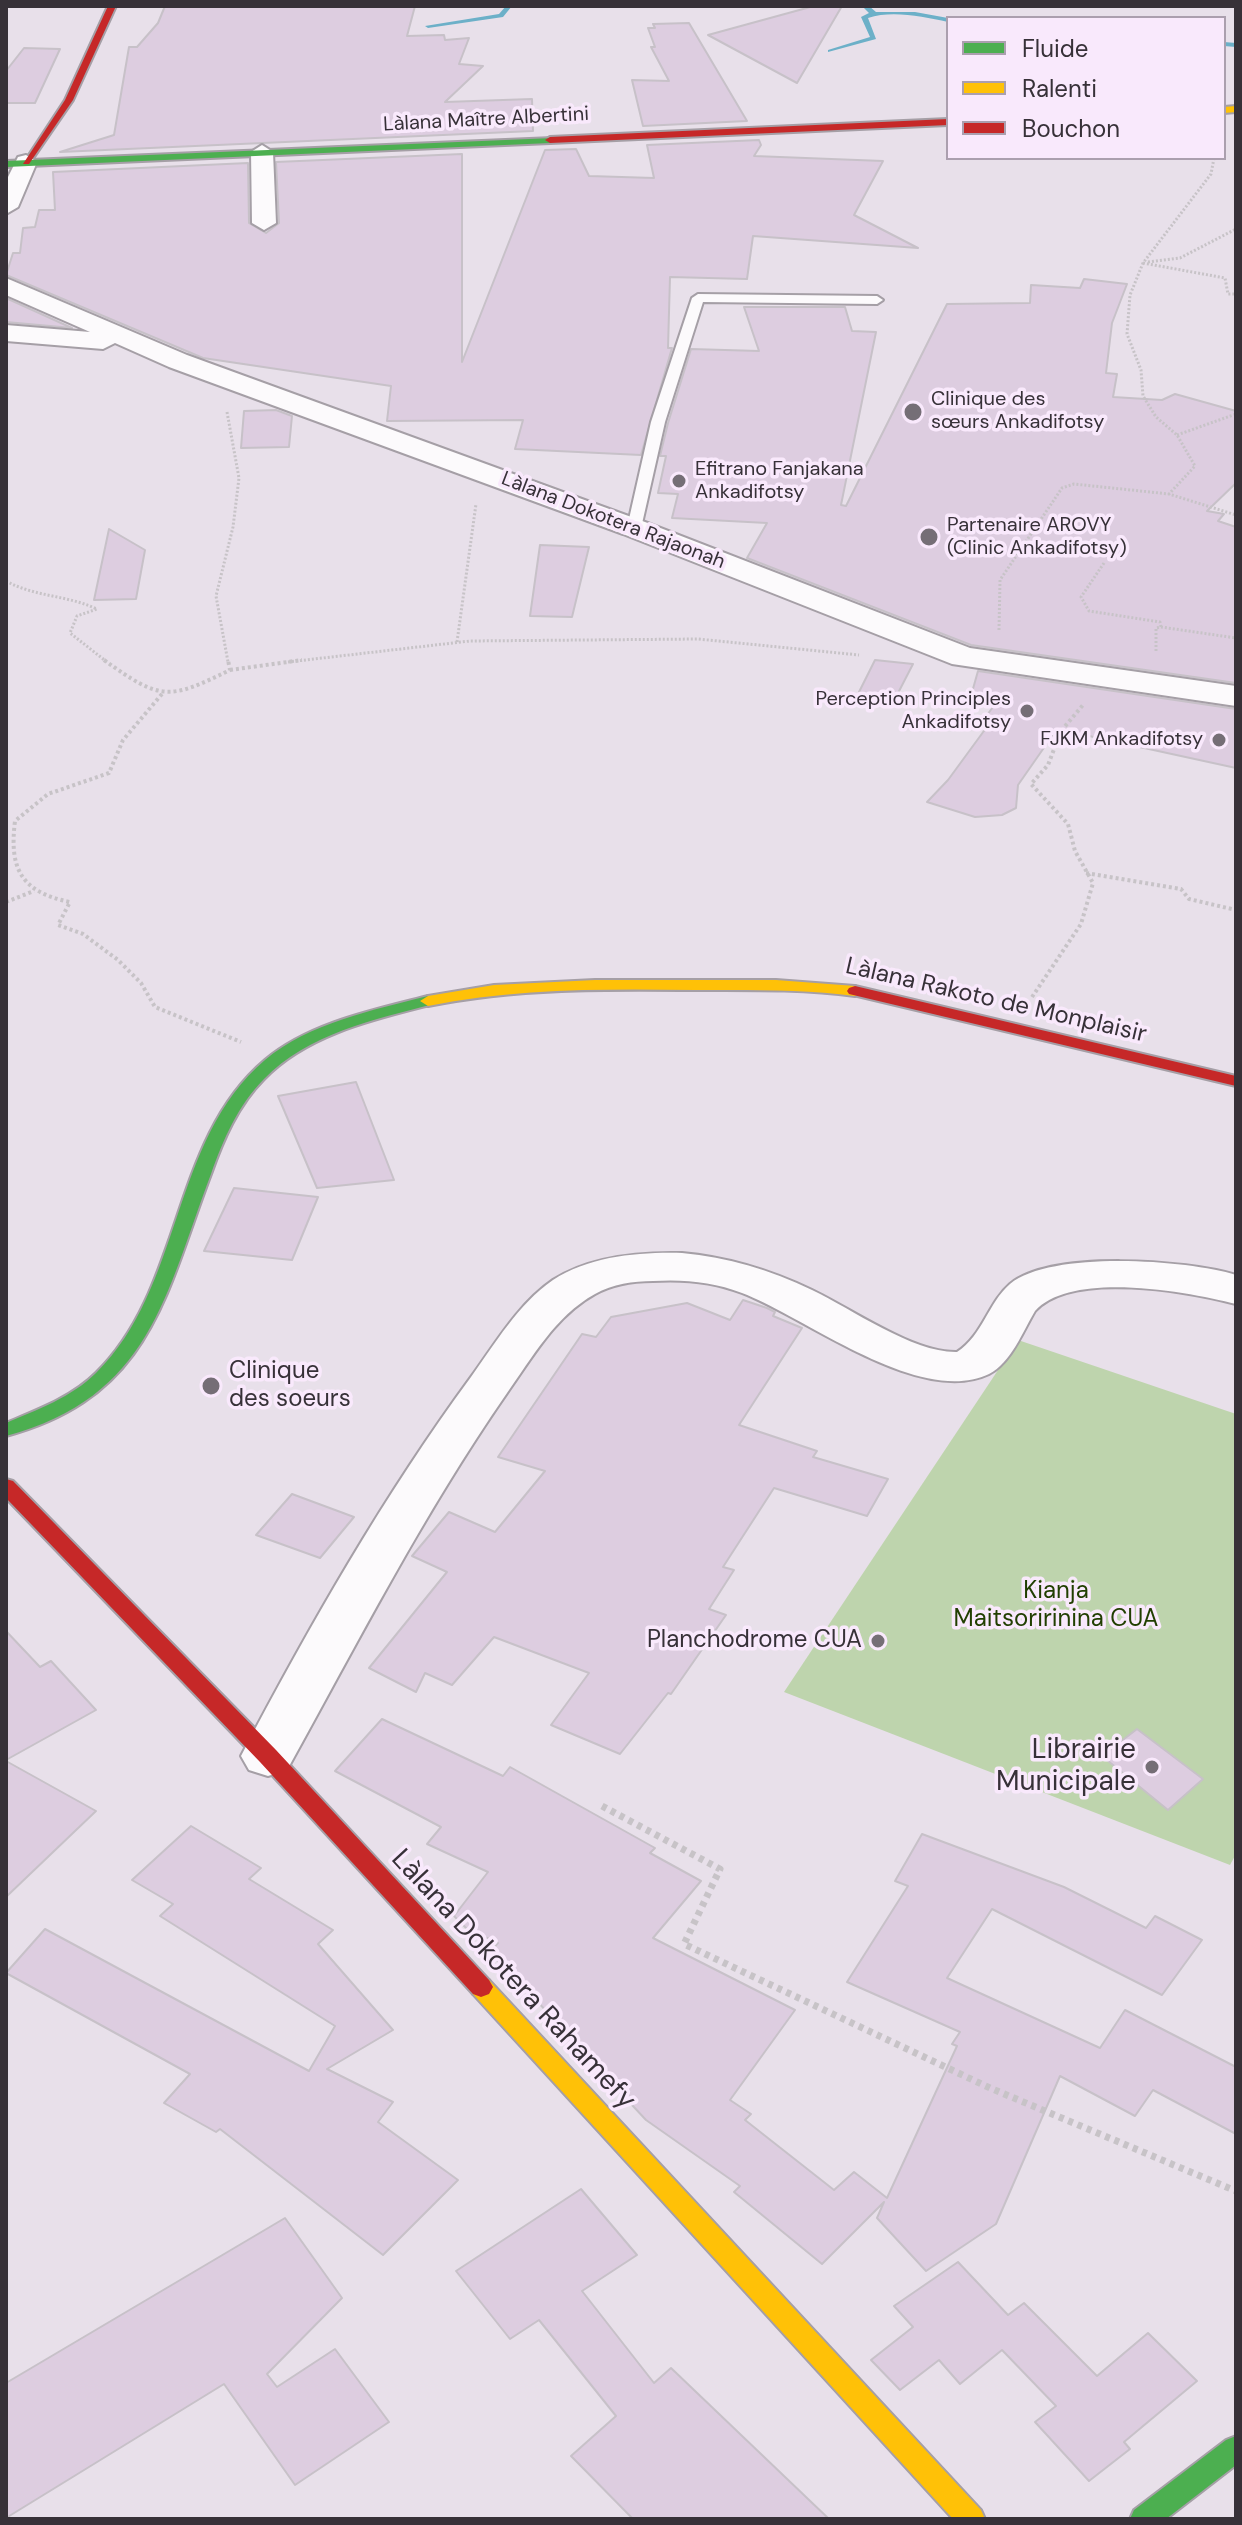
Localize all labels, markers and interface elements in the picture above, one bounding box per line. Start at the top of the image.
legend [946,16,1226,160]
text: Fluide [1022,33,1088,64]
text: Ralenti [1022,73,1097,104]
street label: Làlana Maître Albertini [382,103,590,137]
text: Bouchon [1022,113,1120,144]
place label: Clinique des sœurs Ankadifotsy [931,388,1104,435]
marker: Clinique des sœurs Ankadifotsy [902,401,924,423]
place label: Efitrano Fanjakana Ankadifotsy [695,458,864,505]
street label: Làlana Dokotera Rajaonah [498,467,728,575]
marker: Efitrano Fanjakana Ankadifotsy [670,472,688,490]
place label: Partenaire AROVY (Clinic Ankadifotsy) [947,514,1127,561]
marker: Partenaire AROVY (Clinic Ankadifotsy) [918,526,940,548]
place label: Perception Principles Ankadifotsy [815,688,1011,735]
marker: Perception Principles Ankadifotsy [1018,702,1036,720]
place label: FJKM Ankadifotsy [1040,728,1203,752]
marker: FJKM Ankadifotsy [1210,731,1228,749]
street label: Làlana Rakoto de Monplaisir [843,952,1149,1050]
place label: Clinique des soeurs [229,1358,351,1414]
marker: Clinique des soeurs [200,1375,222,1397]
park label: Kianja Maitsoririnina CUA [954,1578,1158,1634]
place label: Planchodrome CUA [647,1627,862,1655]
marker: Planchodrome CUA [869,1632,887,1650]
place label: Librairie Municipale [996,1734,1136,1800]
marker: Librairie Municipale [1143,1758,1161,1776]
street label: Làlana Dokotera Rahamefy [384,1843,642,2117]

